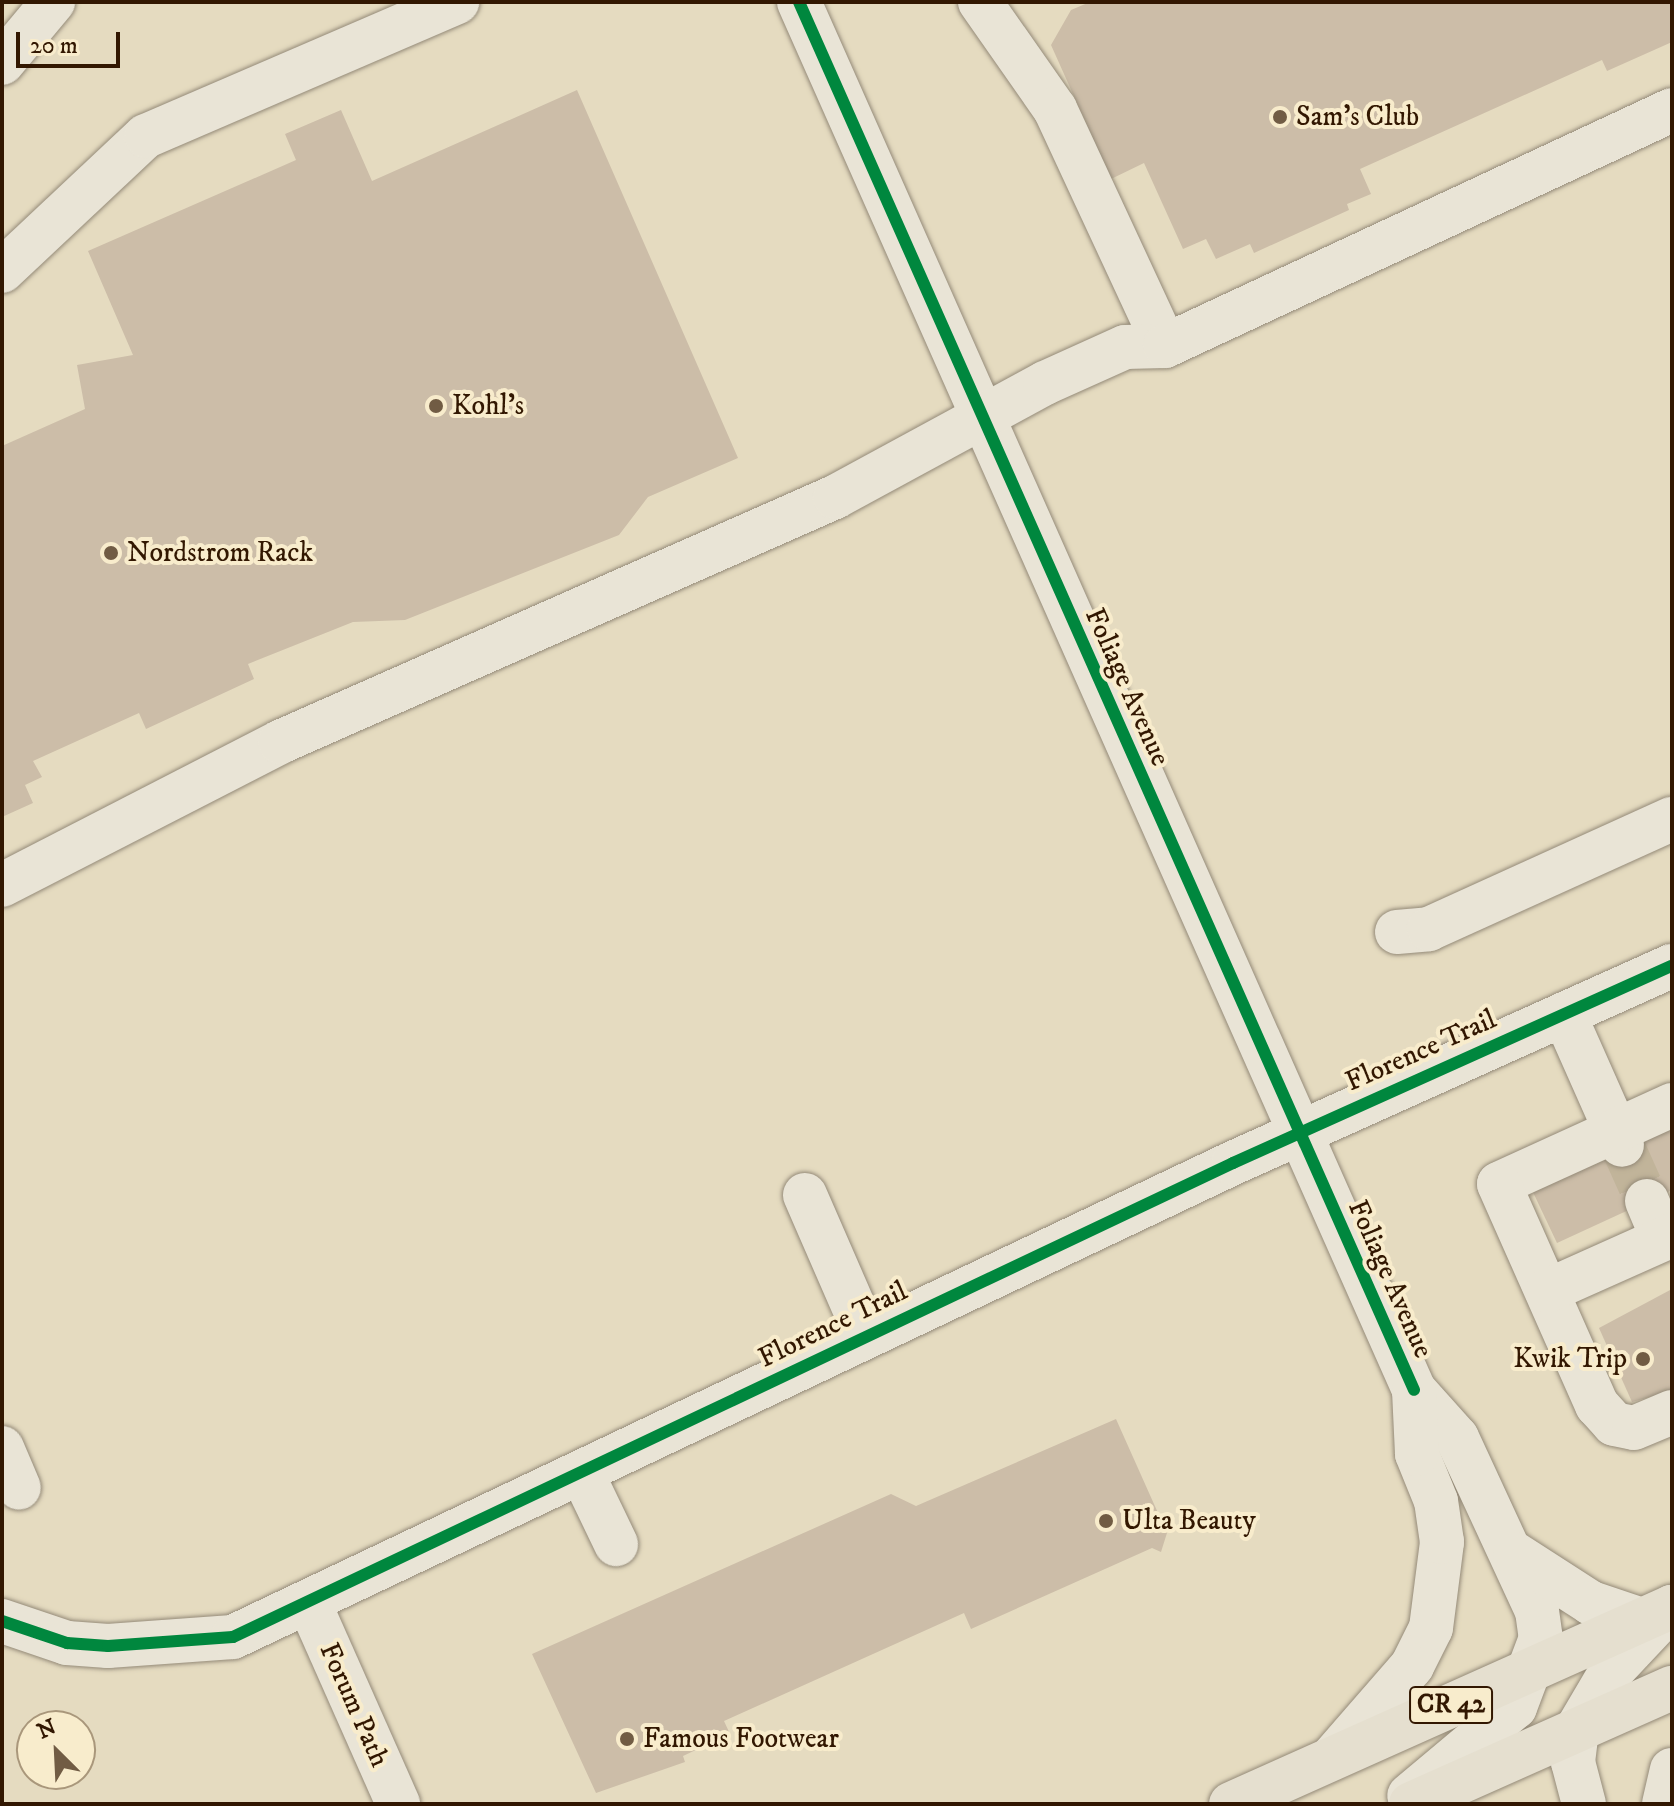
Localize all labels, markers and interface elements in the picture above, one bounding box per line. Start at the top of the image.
scale bar [20,16,124,66]
text: 20 m [30,31,78,61]
place label: Sam's Club [1296,100,1419,134]
marker: Sam's Club [1271,108,1289,126]
place label: Kohl's [452,389,524,423]
marker: Kohl's [427,397,445,415]
place label: Nordstrom Rack [127,536,313,570]
marker: Nordstrom Rack [102,544,120,562]
street label: Foliage Avenue [1077,603,1177,771]
street label: Florence Trail [1340,1003,1502,1099]
street label: Foliage Avenue [1340,1195,1440,1363]
street label: Florence Trail [753,1275,913,1375]
place label: Kwik Trip [1513,1342,1627,1376]
marker: Kwik Trip [1634,1350,1652,1368]
place label: Ulta Beauty [1122,1504,1256,1538]
marker: Ulta Beauty [1097,1512,1115,1530]
street label: Forum Path [312,1638,396,1772]
road number: CR 42 [1409,1683,1493,1727]
north arrow [16,1710,96,1790]
text: N [33,1713,61,1745]
place label: Famous Footwear [643,1722,839,1756]
marker: Famous Footwear [618,1730,636,1748]

